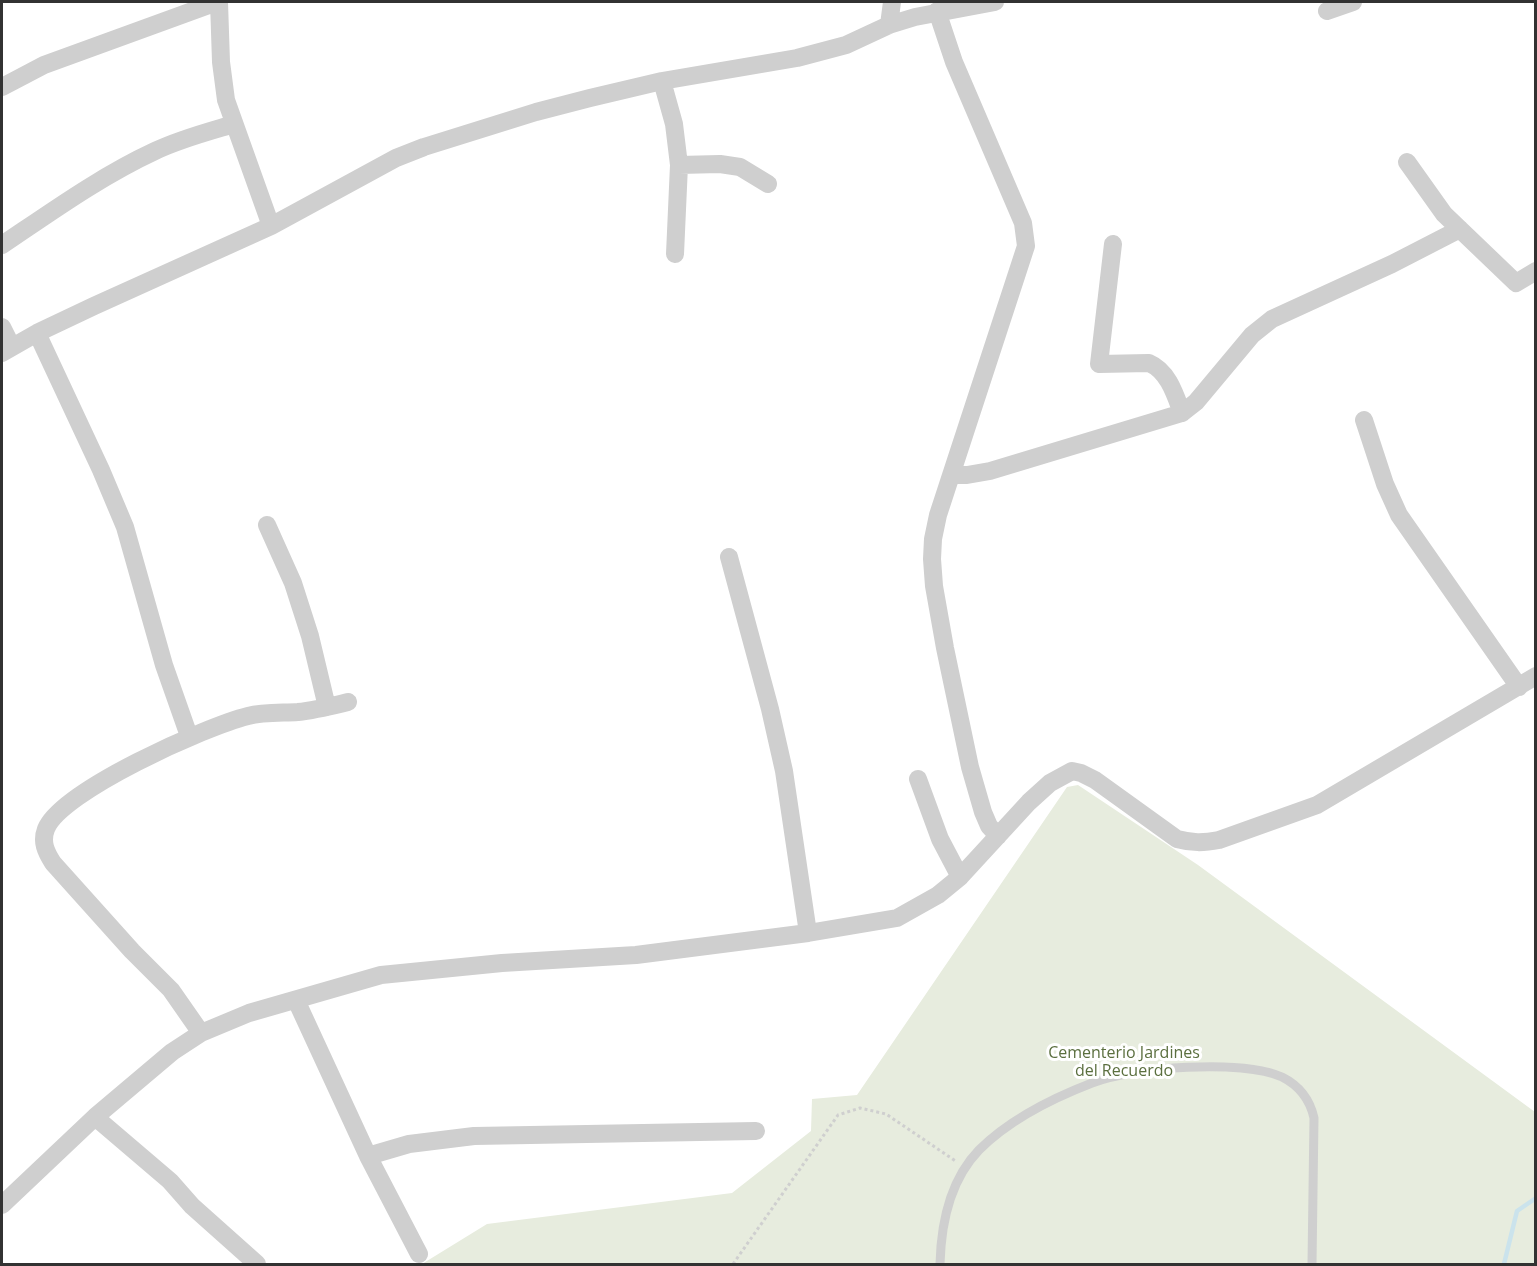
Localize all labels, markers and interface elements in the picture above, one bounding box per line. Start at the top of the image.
park label: Cementerio Jardines del Recuerdo [1048,1043,1200,1081]

